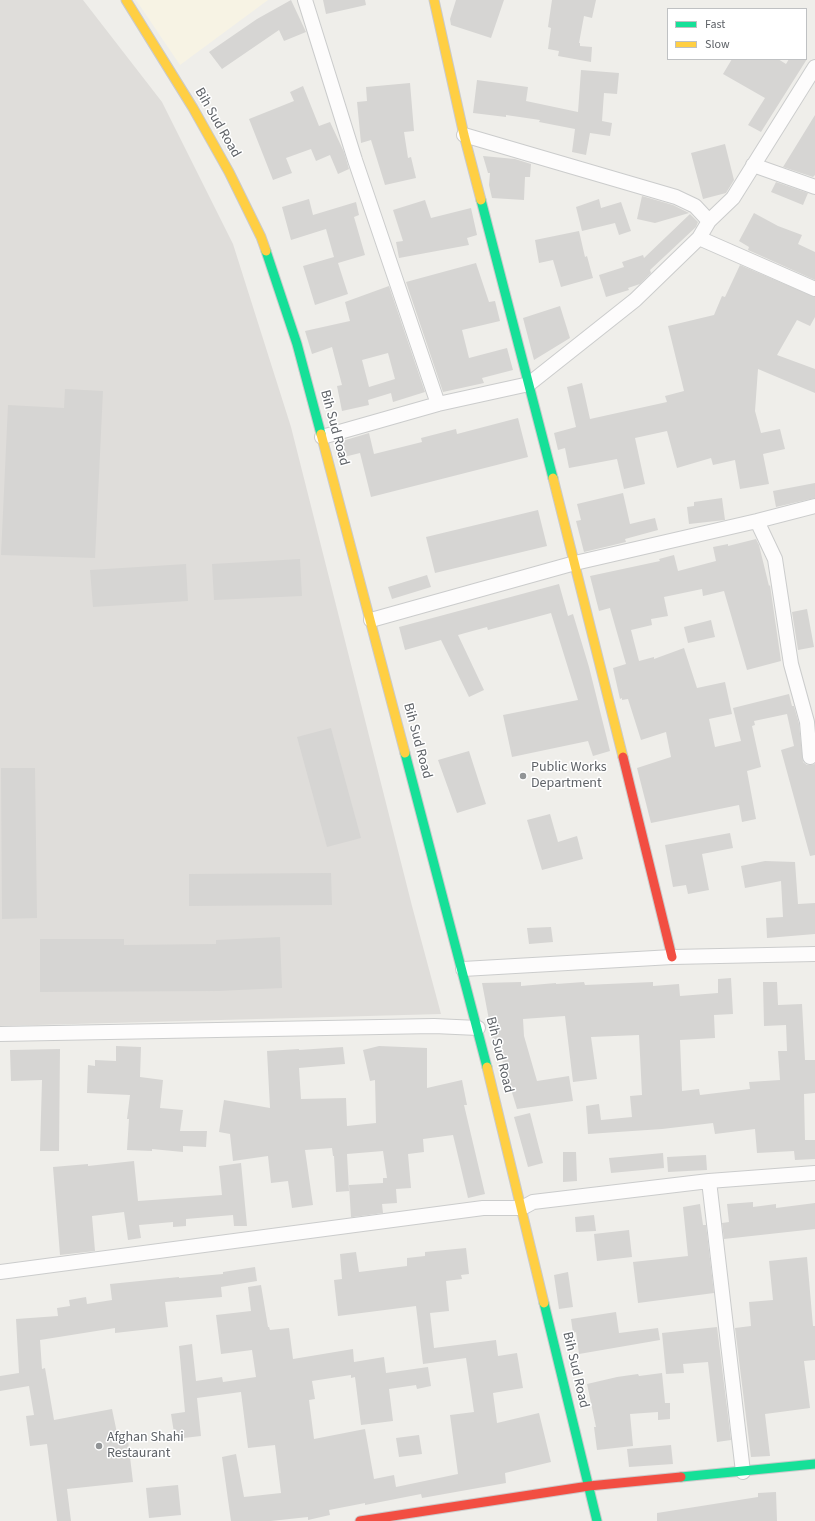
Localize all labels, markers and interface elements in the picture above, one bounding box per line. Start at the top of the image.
legend [667,8,807,60]
text: Fast [705,16,725,33]
text: Slow [705,36,730,53]
street label: Bih Sud Road [190,85,244,161]
street label: Bih Sud Road [316,388,352,468]
street label: Bih Sud Road [399,701,435,781]
place label: Public Works Department [531,760,607,792]
marker: Public Works Department [518,771,528,781]
street label: Bih Sud Road [481,1015,517,1095]
street label: Bih Sud Road [558,1330,592,1410]
place label: Afghan Shahi Restaurant [107,1430,184,1462]
marker: Afghan Shahi Restaurant [94,1441,104,1451]

